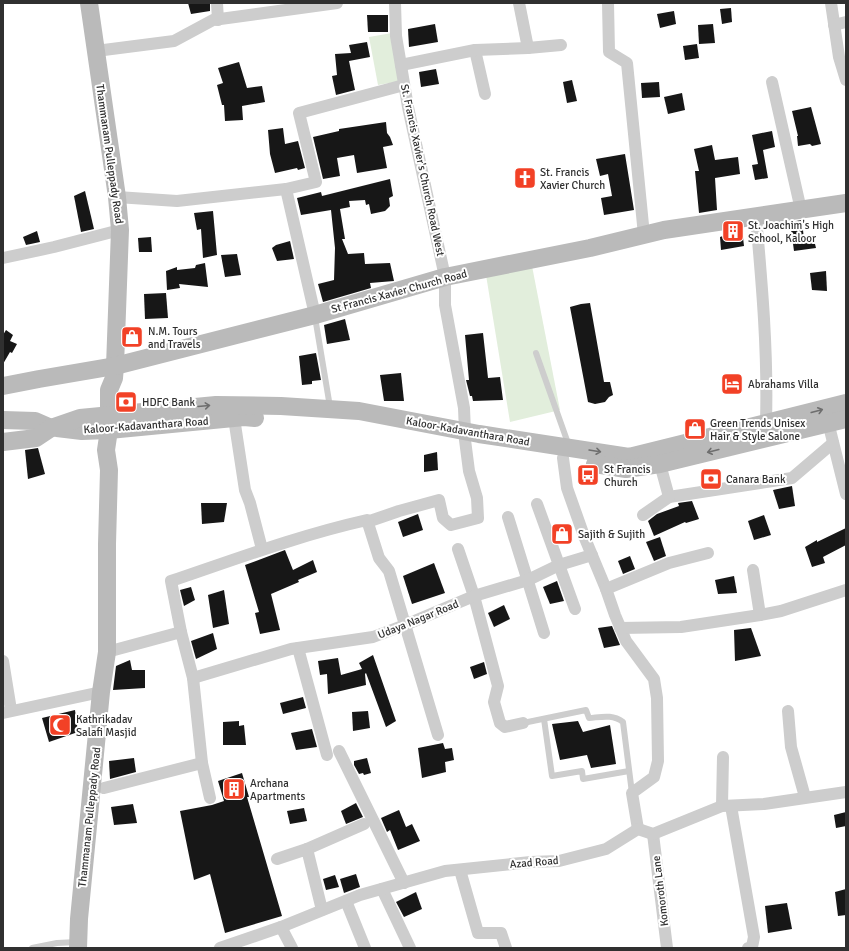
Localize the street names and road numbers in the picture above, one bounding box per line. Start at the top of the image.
street label: Thammanam Pulleppady Road [93,83,126,225]
street label: St. Francis Xavier's Church Road West [398,83,447,257]
street label: St Francis Xavier Church Road [330,267,469,316]
street label: Kaloor-Kadavanthara Road [405,414,531,449]
street label: Kaloor-Kadavanthara Road [83,415,209,436]
street label: Udaya Nagar Road [376,597,461,642]
street label: Thammanam Pulleppady Road [76,746,103,888]
street label: Azad Road [509,854,559,871]
street label: Komoroth Lane [650,855,671,927]

